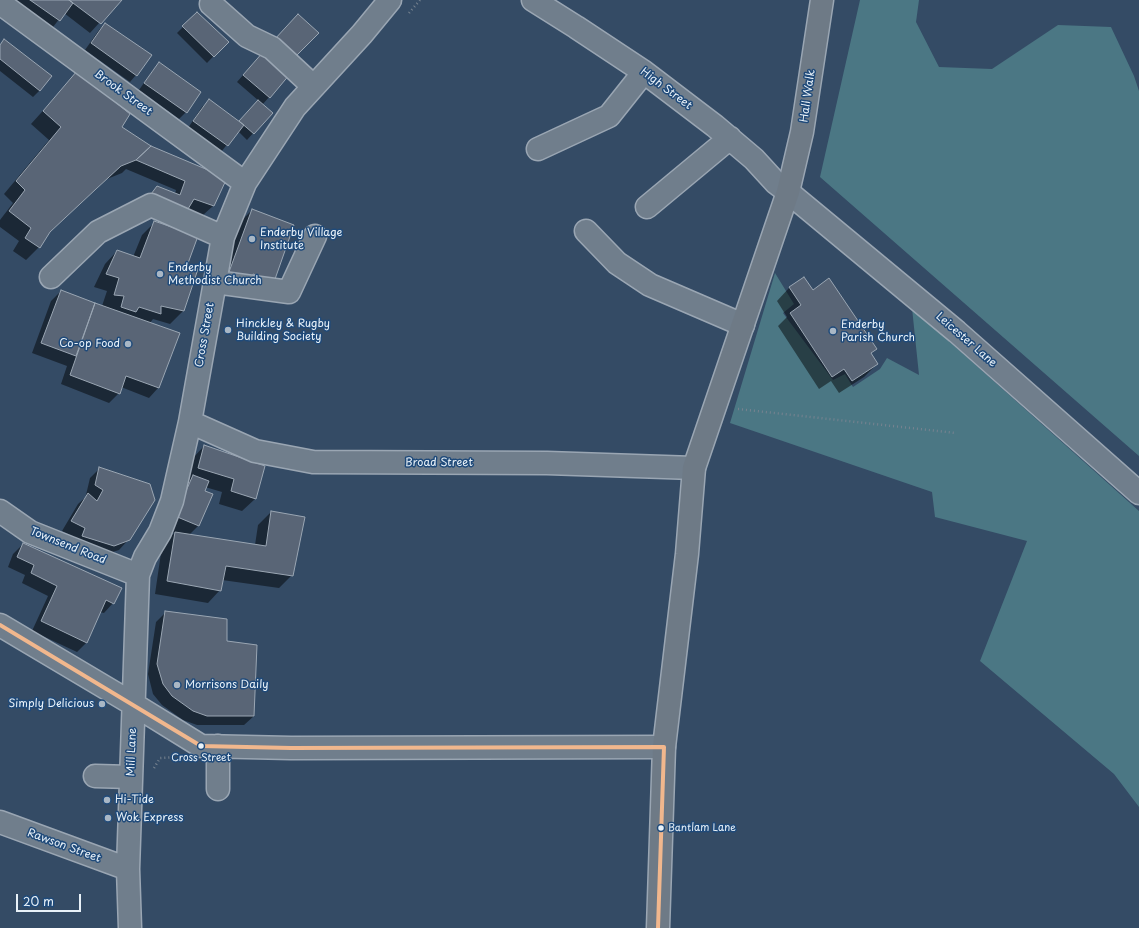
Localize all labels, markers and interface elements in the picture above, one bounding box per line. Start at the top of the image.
street label: High Street [638,65,694,113]
street label: Brook Street [91,68,155,118]
street label: Hall Walk [798,69,818,123]
place label: Enderby Village Institute [260,226,342,252]
marker: Enderby Village Institute [247,234,257,244]
place label: Enderby Methodist Church [168,261,262,287]
marker: Enderby Methodist Church [155,269,165,279]
street label: Cross Street [193,302,217,368]
street label: Leicester Lane [933,310,999,370]
place label: Hinckley & Rugby Building Society [236,317,330,343]
place label: Enderby Parish Church [841,318,915,344]
marker: Hinckley & Rugby Building Society [223,325,233,335]
marker: Enderby Parish Church [828,326,838,336]
place label: Co-op Food [59,337,120,351]
marker: Co-op Food [123,339,133,349]
street label: Broad Street [405,456,473,470]
street label: Townsend Road [28,525,108,567]
place label: Morrisons Daily [185,678,269,692]
marker: Morrisons Daily [172,680,182,690]
place label: Simply Delicious [8,697,94,711]
marker: Simply Delicious [97,699,107,709]
street label: Mill Lane [125,727,139,777]
marker: Cross Street [196,741,206,751]
place label: Cross Street [171,752,231,764]
place label: Hi-Tide [115,793,154,807]
marker: Hi-Tide [102,795,112,805]
place label: Wok Express [116,811,184,825]
marker: Wok Express [103,813,113,823]
place label: Bantlam Lane [668,822,736,834]
marker: Bantlam Lane [656,823,666,833]
street label: Rawson Street [25,827,103,865]
scale bar [18,886,83,912]
text: 20 m [23,892,54,910]

